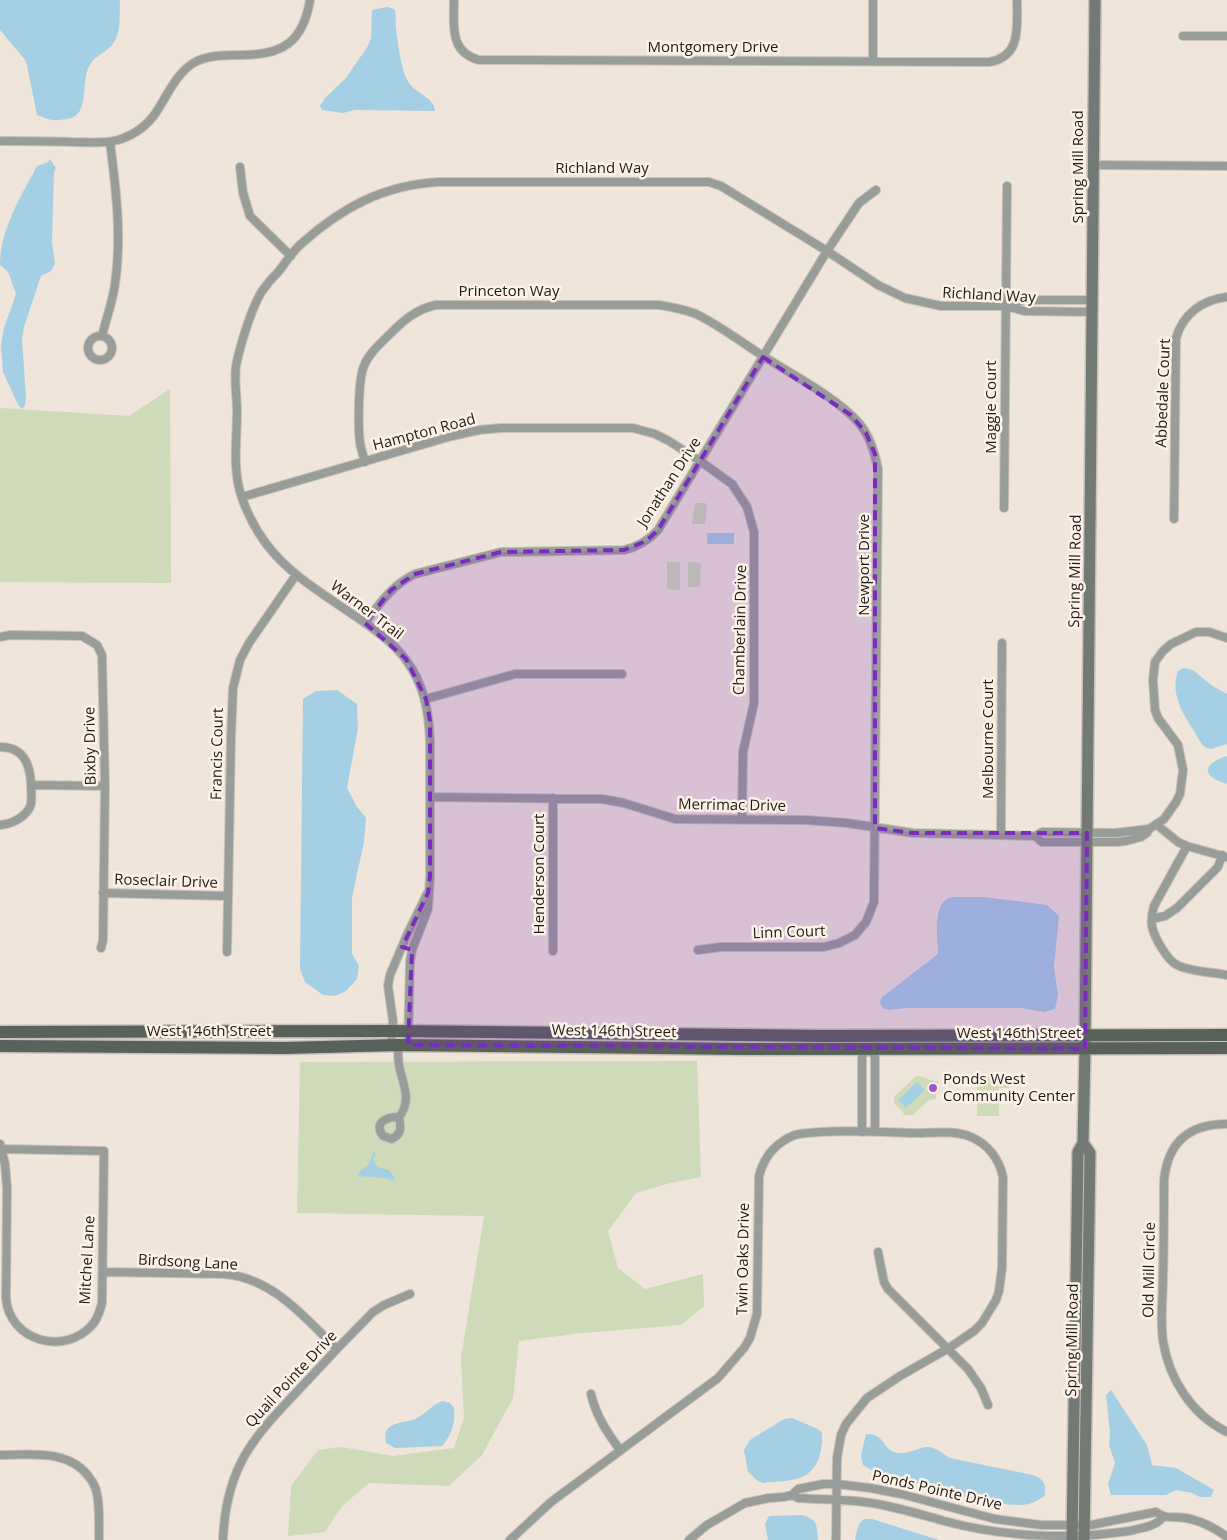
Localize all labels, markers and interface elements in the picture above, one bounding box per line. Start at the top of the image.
street label: Montgomery Drive [648,36,778,56]
street label: Spring Mill Road [1067,110,1087,224]
street label: Richland Way [555,157,649,177]
street label: Princeton Way [459,280,560,300]
street label: Richland Way [942,282,1037,306]
street label: Abbedale Court [1150,338,1174,448]
street label: Maggie Court [980,360,1000,454]
street label: Hampton Road [370,408,477,454]
street label: Jonathan Drive [631,433,705,532]
street label: Newport Drive [853,514,873,616]
street label: Spring Mill Road [1063,514,1085,628]
street label: Chamberlain Drive [728,565,750,695]
street label: Warner Trail [327,575,408,643]
street label: Melbourne Court [977,679,997,799]
street label: Bixby Drive [78,707,100,786]
street label: Francis Court [205,708,227,800]
street label: Merrimac Drive [678,793,786,815]
street label: Henderson Court [528,814,548,934]
street label: Roseclair Drive [114,868,218,892]
street label: Linn Court [752,920,826,942]
street label: West 146th Street [551,1019,677,1041]
street label: West 146th Street [147,1020,271,1040]
street label: West 146th Street [957,1022,1081,1042]
place label: Ponds West Community Center [943,1068,1075,1105]
marker: Ponds West Community Center [927,1082,939,1094]
street label: Twin Oaks Drive [731,1203,753,1315]
street label: Mitchel Lane [74,1215,98,1305]
street label: Old Mill Circle [1137,1222,1159,1318]
street label: Birdsong Lane [138,1248,238,1274]
street label: Spring Mill Road [1060,1283,1082,1397]
street label: Quail Pointe Drive [240,1325,341,1431]
street label: Ponds Pointe Drive [870,1464,1004,1514]

